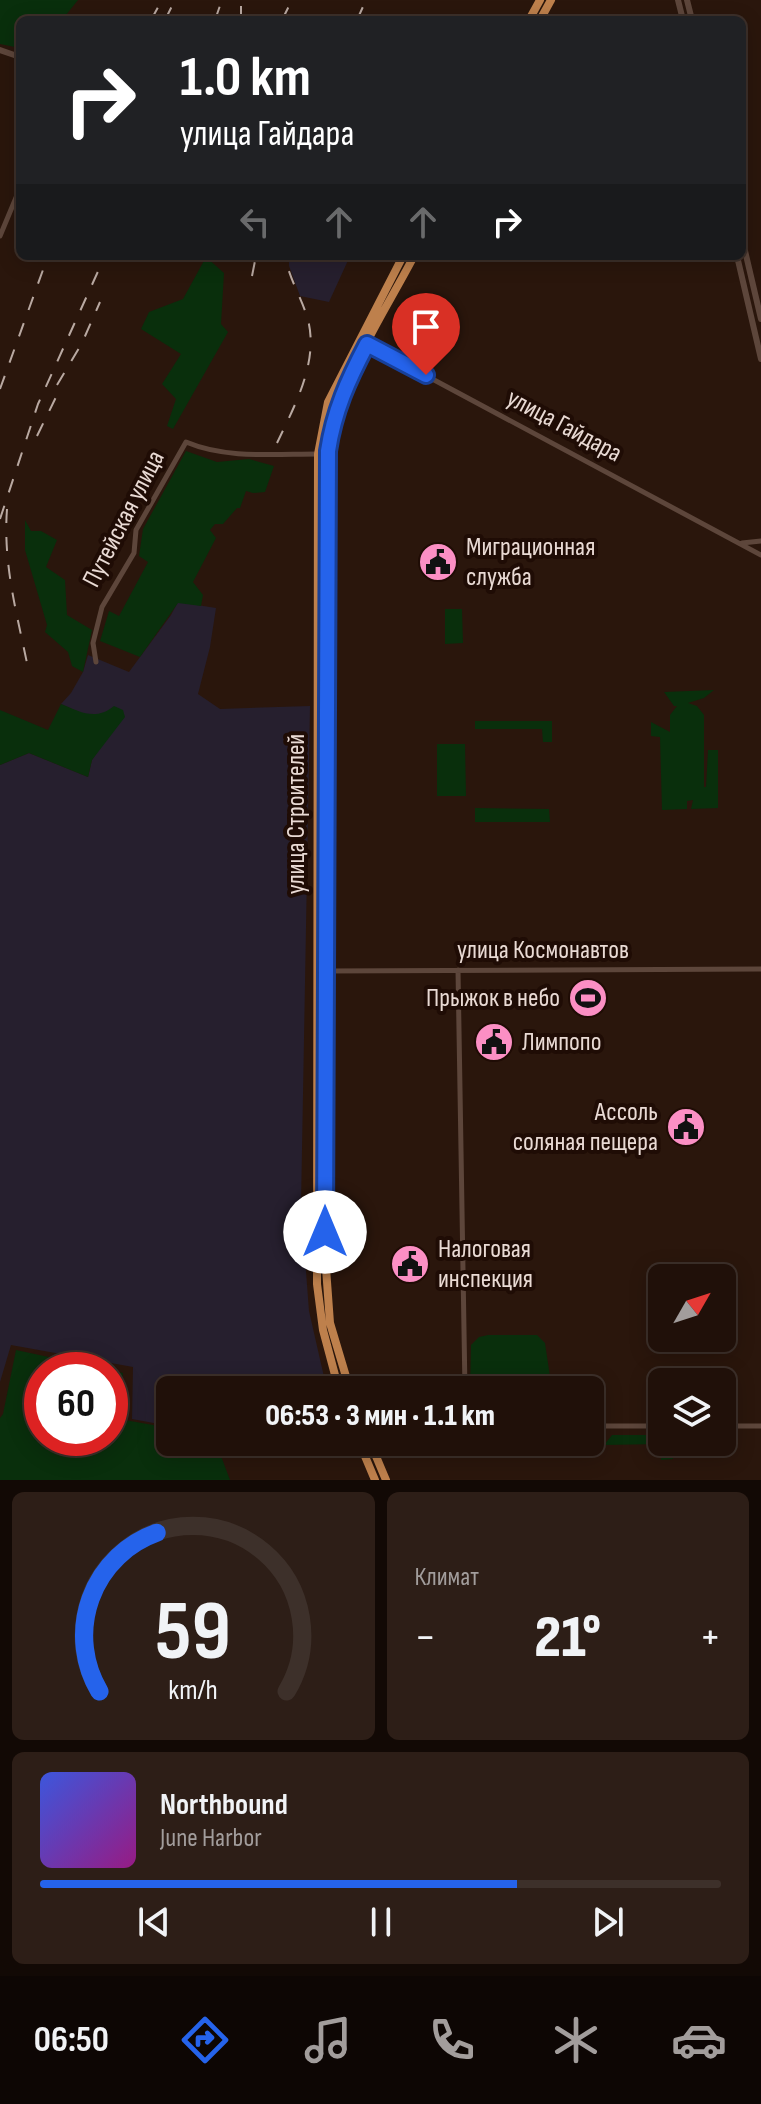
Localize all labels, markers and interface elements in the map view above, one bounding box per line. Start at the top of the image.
text: 1.0 km [180,45,311,112]
icon: right [48,48,152,152]
text: улица Гайдара [180,113,354,156]
icon: left [233,200,277,244]
icon: ahead [317,200,361,244]
icon: ahead [401,200,445,244]
icon: right [485,200,529,244]
pin [392,293,460,375]
icon: arrive [404,305,448,349]
street label: улица Гайдара [501,383,627,469]
street label: Путейская улица [76,446,172,592]
place label: Миграционная служба [466,532,595,593]
public building icon: Миграционная служба [417,541,459,583]
street label: улица Строителей [281,734,312,894]
street label: улица Космонавтов [457,935,629,966]
sports icon: Прыжок в небо [567,977,609,1019]
place label: Прыжок в небо [426,983,560,1014]
public building icon: Лимпопо [473,1021,515,1063]
place label: Лимпопо [522,1027,601,1058]
place label: Ассоль соляная пещера [513,1097,658,1158]
public building icon: Ассоль соляная пещера [665,1106,707,1148]
position arrow [283,1190,367,1274]
place label: Налоговая инспекция [438,1234,533,1295]
public building icon: Налоговая инспекция [389,1243,431,1285]
north arrow [648,1264,736,1352]
map controls [648,1264,736,1456]
speed limit sign: 60 [24,1352,128,1456]
button: layers [648,1368,736,1456]
text: 06:53 · 3 мин · 1.1 km [265,1398,495,1434]
text: Климат [415,1562,479,1593]
text: 59 [155,1583,231,1683]
text: 21° [534,1602,601,1674]
text: − [415,1611,436,1664]
text: + [699,1611,721,1664]
text: km/h [169,1673,218,1708]
text: Northbound [160,1787,288,1823]
text: June Harbor [160,1823,262,1854]
icon: previous [132,1900,176,1944]
icon: pause [359,1900,403,1944]
icon: next [586,1900,630,1944]
icon: directions [177,2012,233,2068]
icon: music [300,2012,356,2068]
icon: phone [424,2012,480,2068]
icon: climate [548,2012,604,2068]
icon: car [671,2012,727,2068]
text: 06:50 [34,2019,109,2062]

